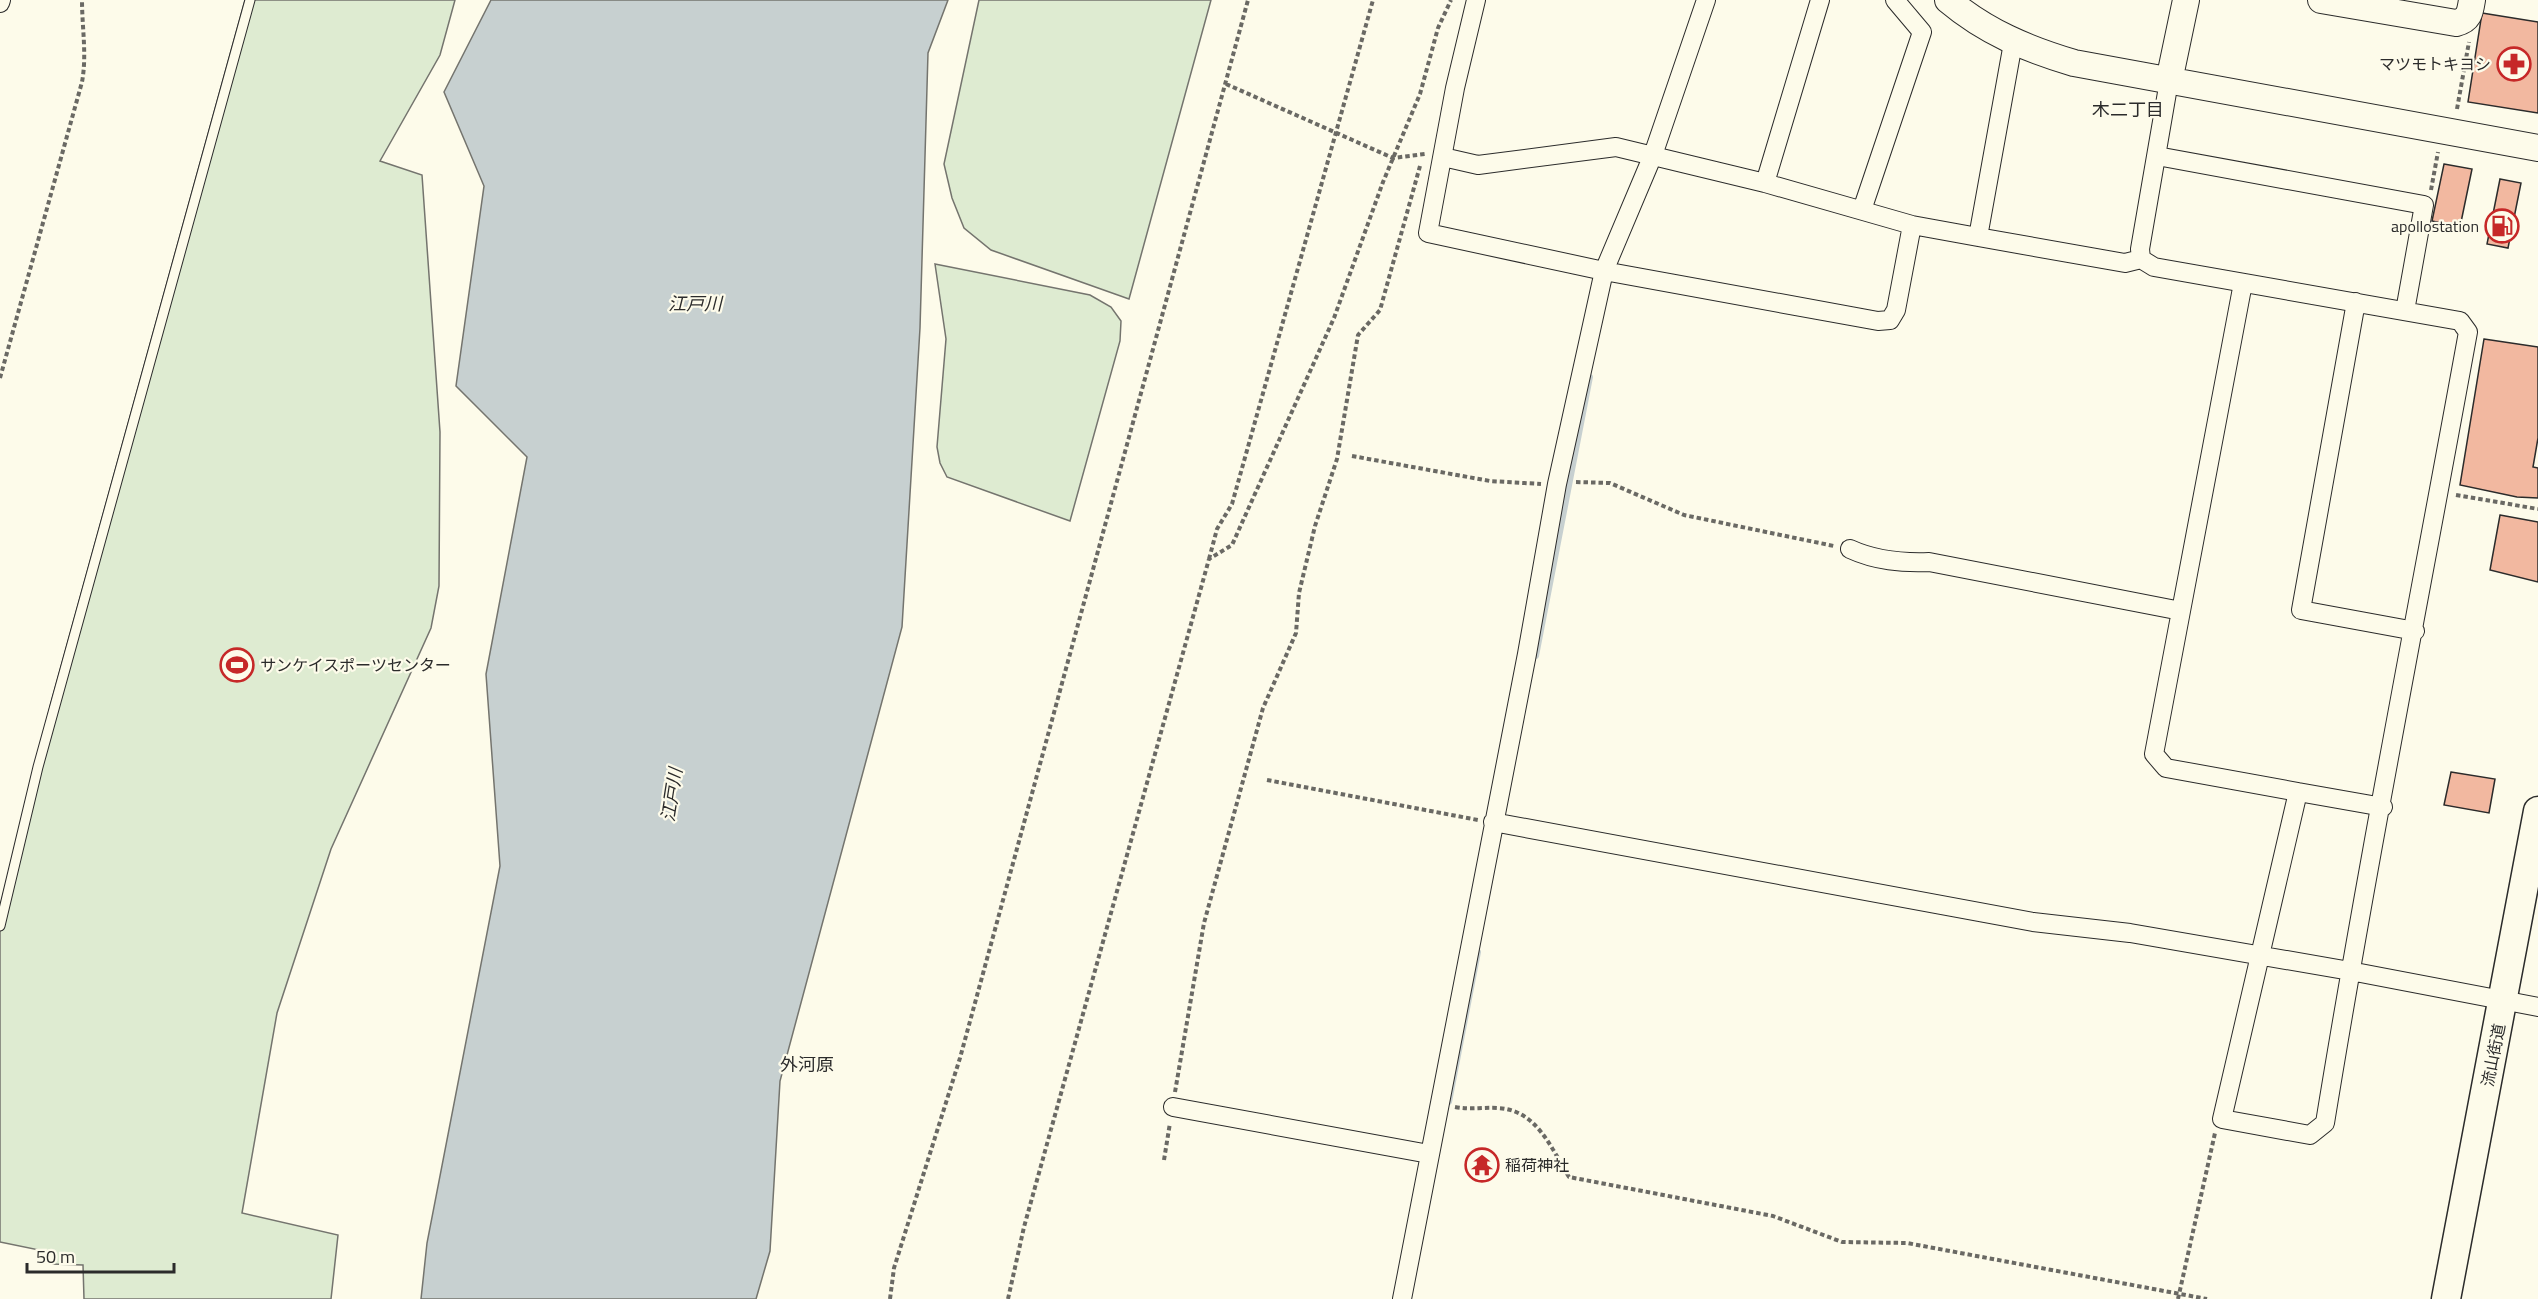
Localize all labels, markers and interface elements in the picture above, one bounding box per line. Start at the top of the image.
pharmacy icon: マツモトキヨシ [2496,46,2532,82]
place label: マツモトキヨシ [2379,52,2491,76]
district label: 木二丁目 [2092,96,2164,123]
fuel station icon: apollostation [2484,208,2520,244]
place label: apollostation [2391,214,2479,238]
water label: 江戸川 [668,290,724,317]
sports icon: サンケイスポーツセンター [219,647,255,683]
place label: サンケイスポーツセンター [260,653,451,677]
water label: 江戸川 [654,764,689,824]
street label: 流山街道 [2475,1021,2511,1089]
district label: 外河原 [780,1051,834,1078]
temple icon: 稲荷神社 [1464,1147,1500,1183]
place label: 稲荷神社 [1505,1153,1569,1177]
scale bar [27,1236,174,1274]
text: 50 m [36,1243,75,1270]

